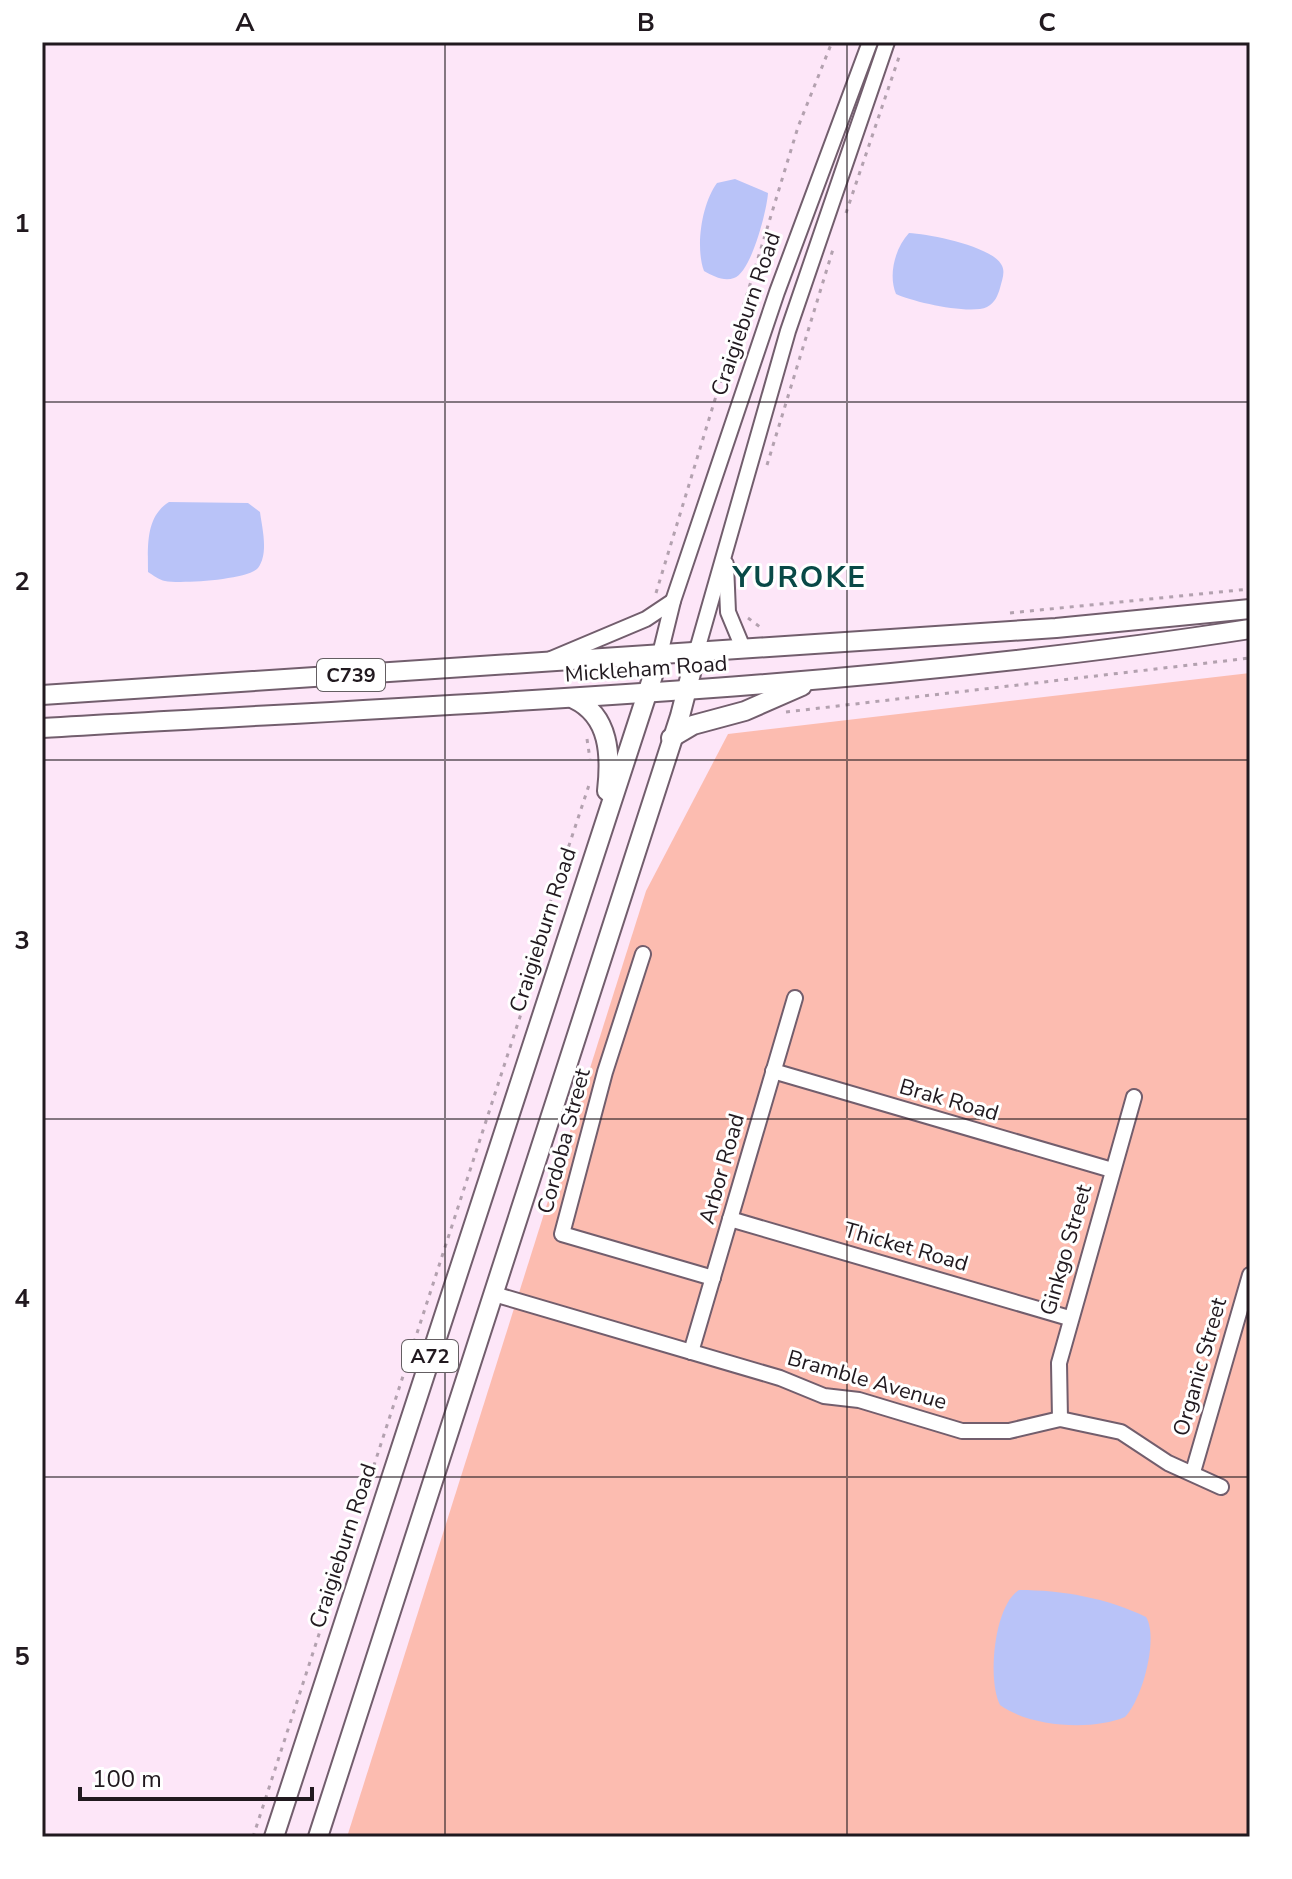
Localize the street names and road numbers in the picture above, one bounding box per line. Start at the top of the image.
street label: Craigieburn Road [704,228,788,400]
street label: Mickleham Road [564,648,728,690]
road number: C739 [317,659,385,691]
street label: Craigieburn Road [502,844,584,1016]
street label: Cordoba Street [530,1065,598,1217]
street label: Brak Road [896,1072,1002,1128]
street label: Arbor Road [692,1110,752,1228]
street label: Ginkgo Street [1033,1181,1099,1319]
street label: Thicket Road [840,1215,972,1279]
street label: Organic Street [1166,1294,1234,1440]
road number: A72 [402,1340,458,1372]
street label: Bramble Avenue [784,1343,950,1417]
street label: Craigieburn Road [302,1460,384,1632]

